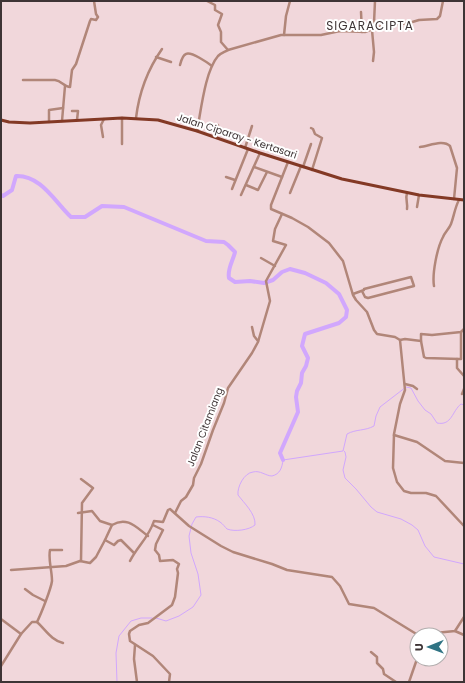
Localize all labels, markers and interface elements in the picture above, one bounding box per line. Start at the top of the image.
district label: SIGARACIPTA [326,17,414,34]
street label: Jalan Ciparay - Kertasari [175,109,299,163]
street label: Jalan Citamiang [183,385,227,469]
north arrow [409,627,449,667]
text: U [411,643,427,651]

